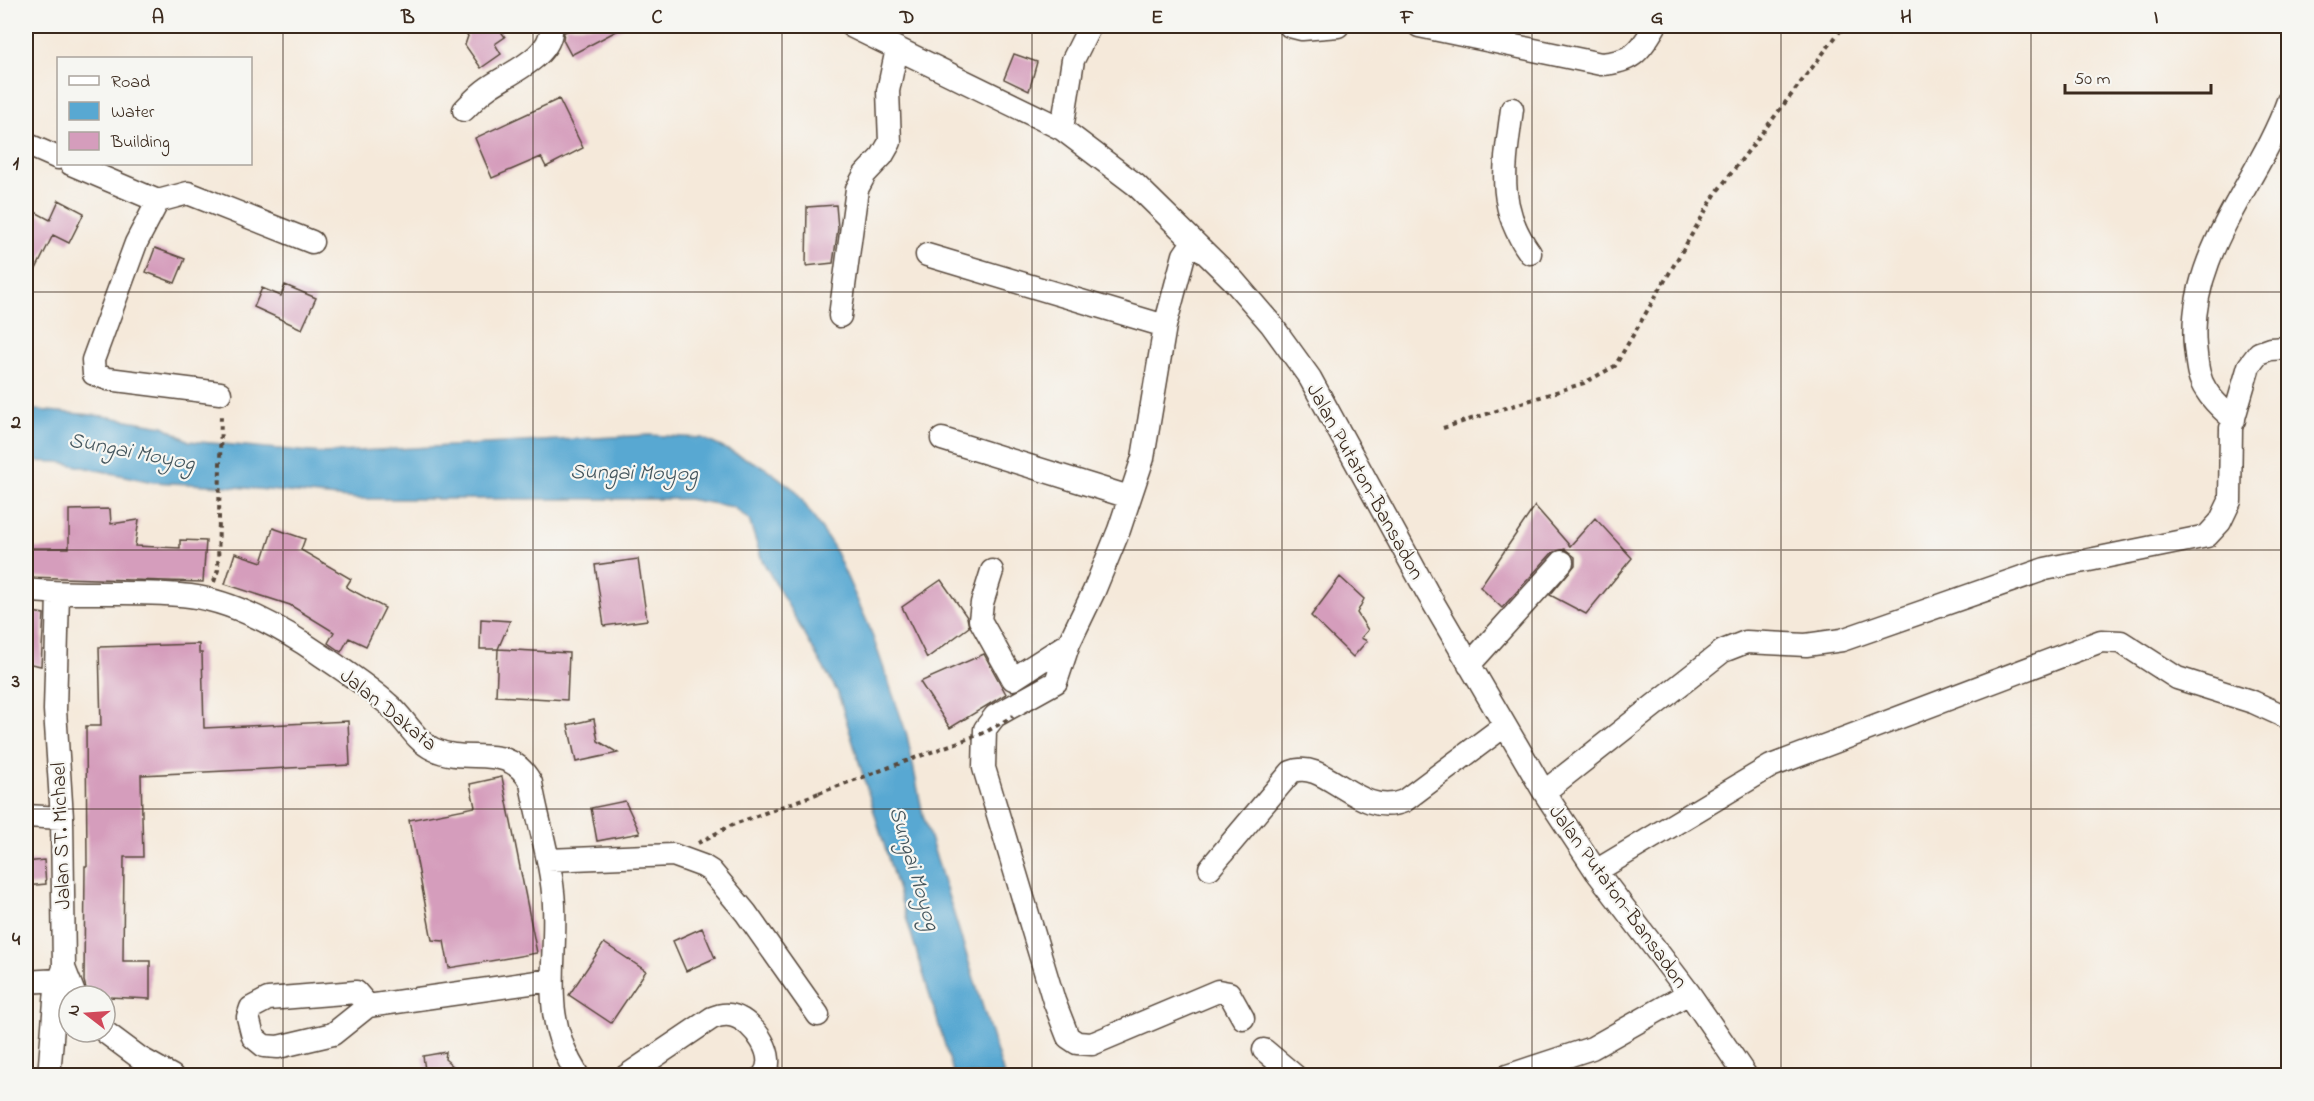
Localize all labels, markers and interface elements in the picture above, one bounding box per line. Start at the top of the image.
text: A [152,4,164,33]
text: B [400,4,415,33]
text: C [652,4,663,33]
text: D [899,4,914,33]
text: E [1151,4,1163,33]
text: F [1400,4,1414,33]
text: G [1651,4,1664,33]
text: H [1900,4,1912,33]
text: I [2154,4,2159,33]
legend [57,57,252,165]
scale bar [2065,57,2210,95]
text: 50 m [2074,67,2111,93]
text: Road [111,70,150,96]
text: Water [111,100,155,126]
text: Building [110,130,170,157]
text: 1 [13,150,20,179]
street label: Jalan Putaton-Bansadon [1298,378,1431,586]
text: 2 [10,409,21,438]
water label: Sungai Moyog [66,425,198,481]
water label: Sungai Moyog [570,457,699,491]
street label: Jalan Dakata [333,662,443,759]
text: 3 [11,668,20,697]
street label: Jalan ST. Michael [44,762,80,910]
street label: Jalan Putaton-Bansadon [1540,799,1694,995]
water label: Sungai Moyog [879,803,947,936]
text: 4 [12,926,21,955]
north arrow [57,984,117,1044]
text: N [62,1001,88,1019]

